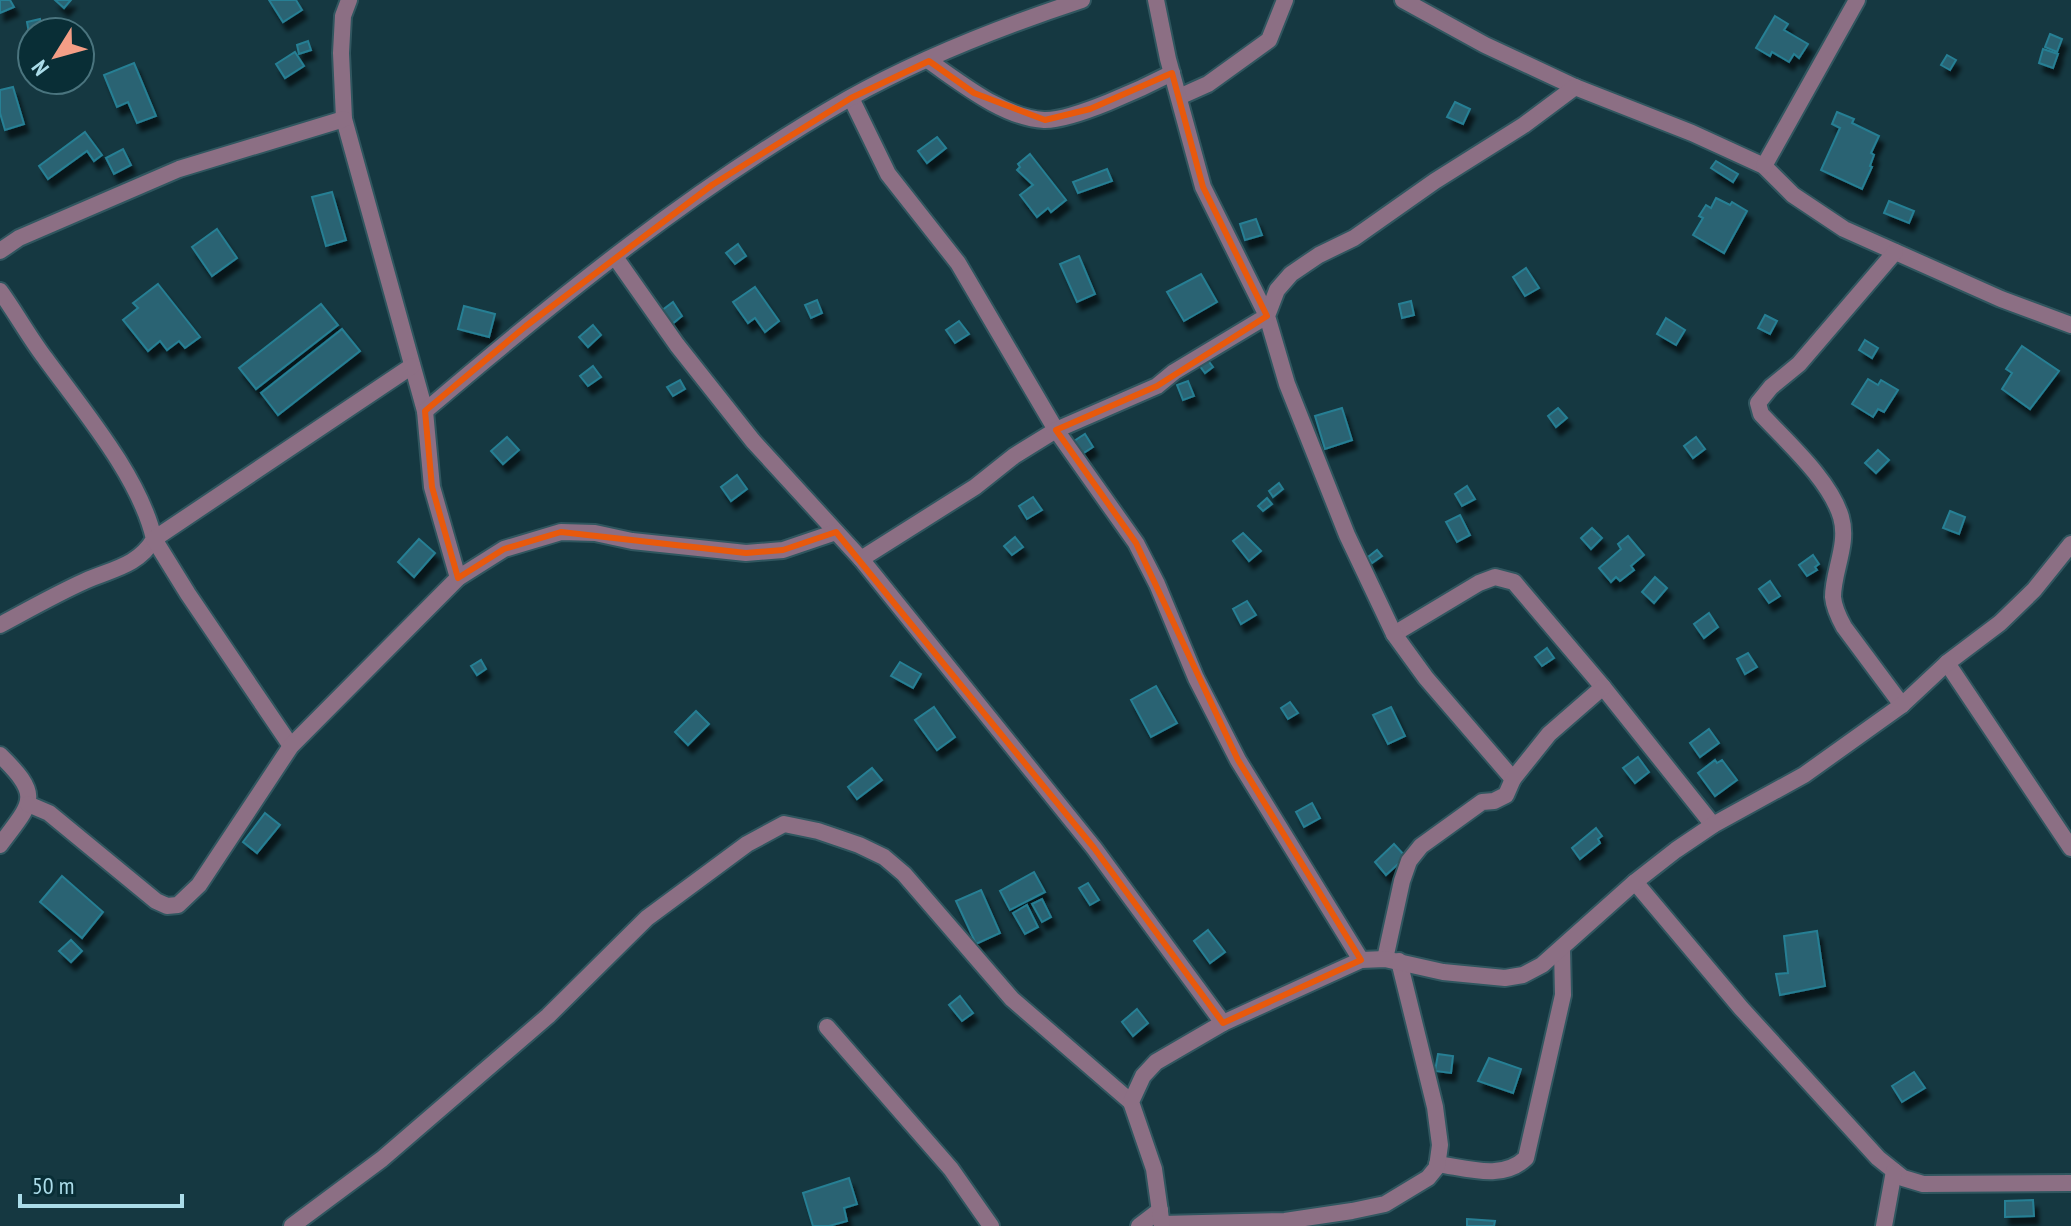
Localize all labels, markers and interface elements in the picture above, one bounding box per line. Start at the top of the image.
north arrow [16,16,96,96]
text: N [25,55,55,81]
scale bar [20,1158,182,1208]
text: 50 m [32,1170,74,1201]

